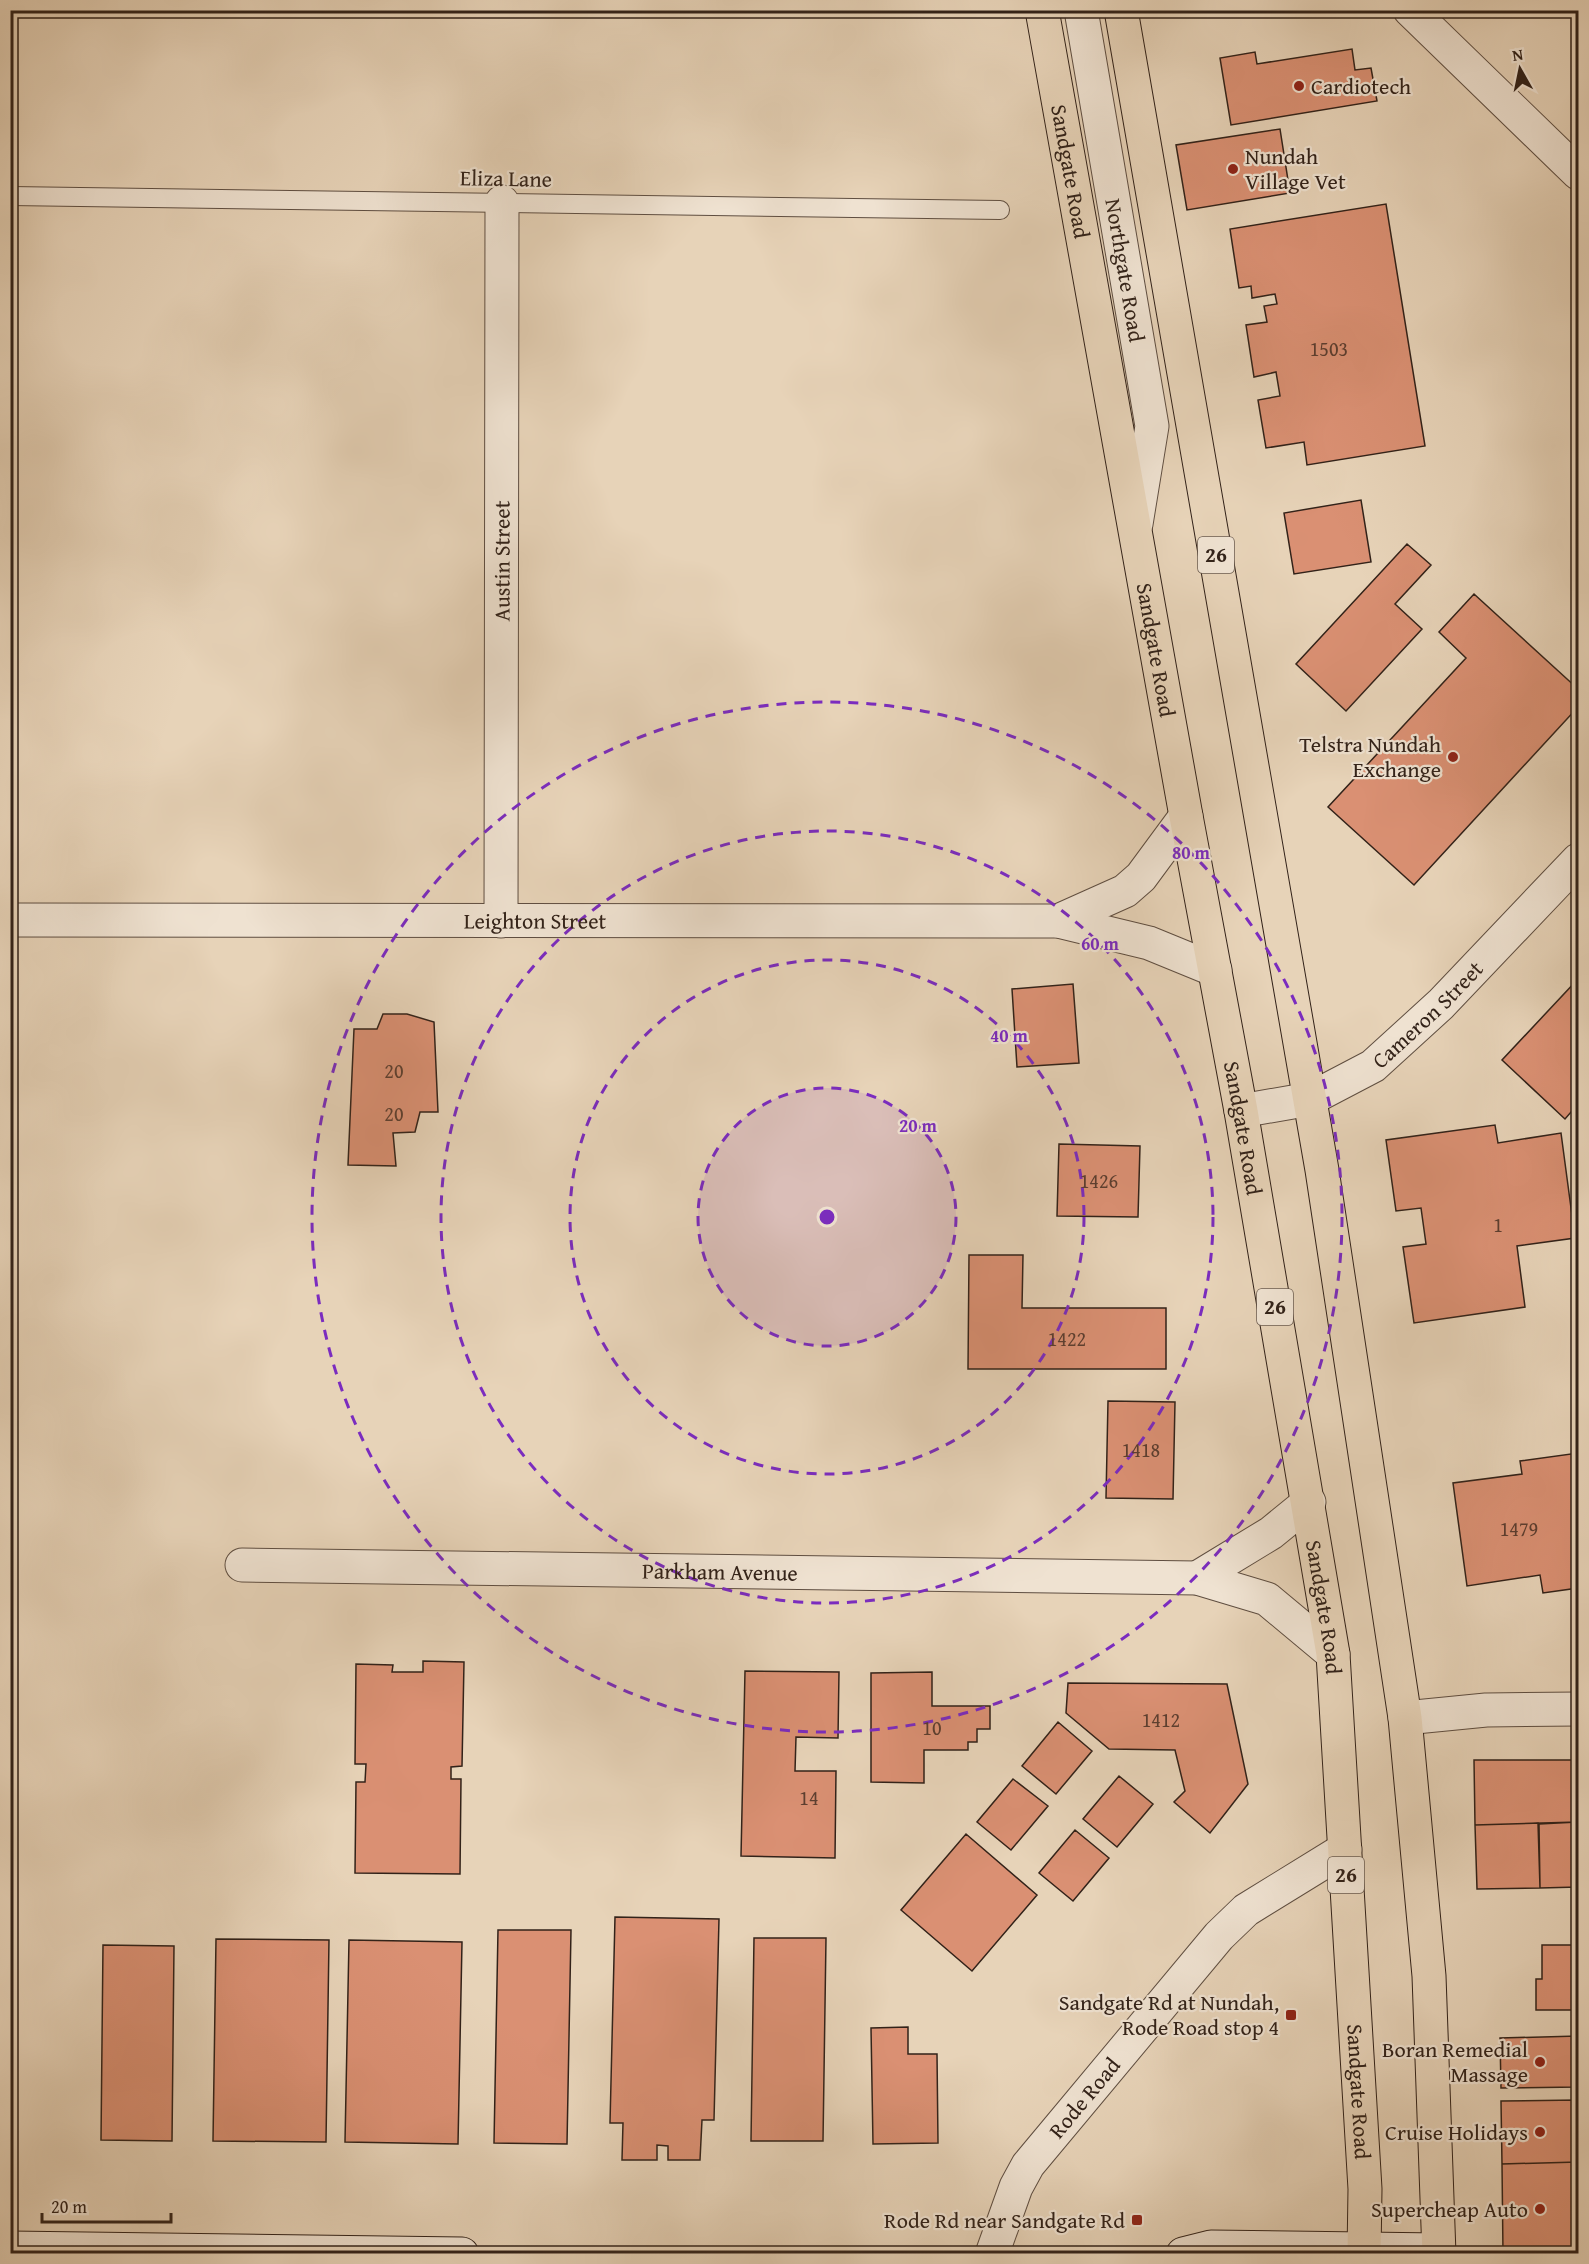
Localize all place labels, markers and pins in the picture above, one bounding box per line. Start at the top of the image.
place label: Cardiotech [1311,70,1412,102]
marker: Cardiotech [1292,79,1306,93]
place label: Nundah Village Vet [1245,140,1346,197]
marker: Nundah Village Vet [1226,162,1240,176]
place label: Telstra Nundah Exchange [1299,728,1442,785]
marker: Telstra Nundah Exchange [1446,750,1460,764]
centre of rings [817,1207,837,1227]
place label: Sandgate Rd at Nundah, Rode Road stop 4 [1059,1986,1279,2043]
marker: Sandgate Rd at Nundah, Rode Road stop 4 [1284,2008,1298,2022]
place label: Boran Remedial Massage [1382,2033,1528,2090]
marker: Boran Remedial Massage [1533,2055,1547,2069]
place label: Cruise Holidays [1385,2116,1528,2148]
marker: Cruise Holidays [1533,2125,1547,2139]
place label: Supercheap Auto [1371,2193,1528,2225]
marker: Supercheap Auto [1533,2202,1547,2216]
place label: Rode Rd near Sandgate Rd [884,2204,1125,2236]
marker: Rode Rd near Sandgate Rd [1130,2213,1144,2227]

